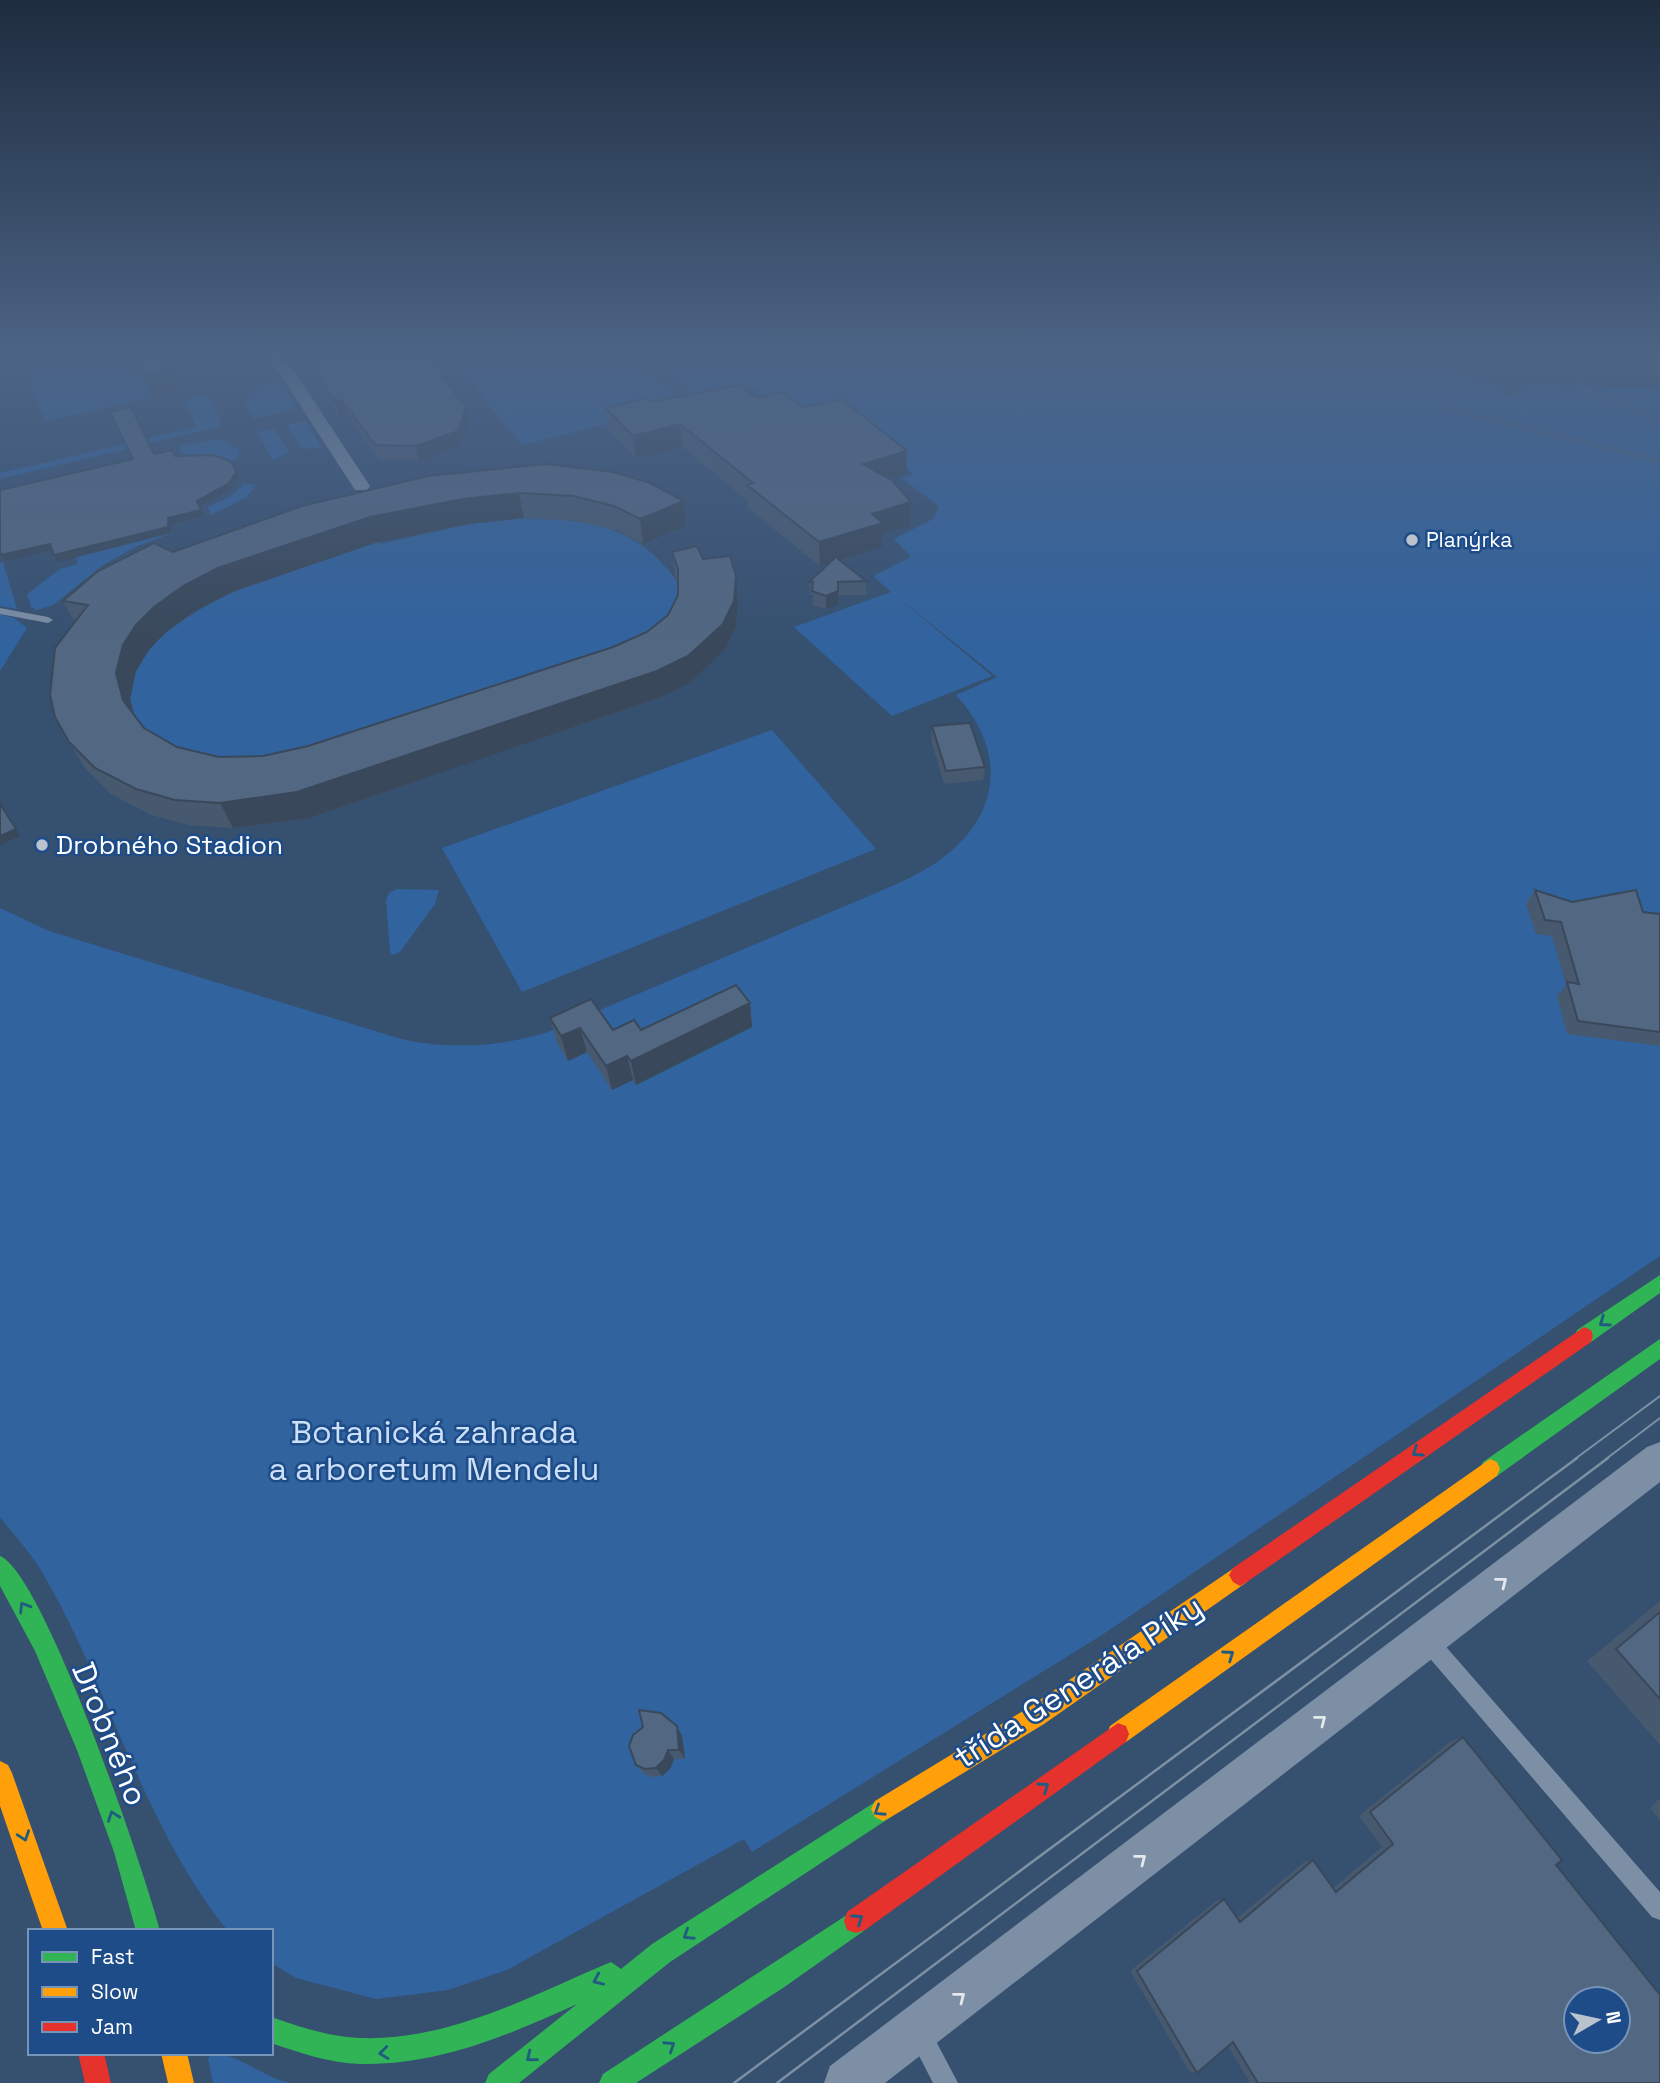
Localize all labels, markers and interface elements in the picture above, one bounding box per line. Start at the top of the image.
place label: Planýrka [1426,526,1512,553]
marker: Planýrka [1404,532,1420,548]
place label: Drobného Stadion [56,828,283,862]
marker: Drobného Stadion [34,837,50,853]
one-way arrow [1599,1314,1612,1326]
park label: Botanická zahrada a arboretum Mendelu [269,1412,599,1489]
one-way arrow [1412,1443,1425,1456]
one-way arrow [1494,1577,1506,1590]
street label: třída Generála Píky [946,1587,1210,1777]
one-way arrow [20,1601,33,1614]
one-way arrow [1221,1651,1234,1663]
street label: Drobného [63,1656,157,1812]
one-way arrow [1314,1716,1326,1729]
one-way arrow [1036,1783,1049,1795]
one-way arrow [874,1803,887,1816]
one-way arrow [108,1810,122,1822]
one-way arrow [16,1830,30,1842]
one-way arrow [1133,1854,1146,1867]
one-way arrow [850,1915,863,1927]
one-way arrow [683,1926,696,1939]
legend [28,1929,273,2055]
text: Fast [91,1943,135,1970]
one-way arrow [593,1972,606,1986]
text: Slow [91,1978,139,2005]
north arrow [1562,1985,1632,2055]
one-way arrow [953,1993,965,2006]
text: N [1600,2009,1627,2026]
text: Jam [91,2013,133,2040]
one-way arrow [662,2042,675,2054]
one-way arrow [379,2046,390,2061]
one-way arrow [526,2048,539,2061]

